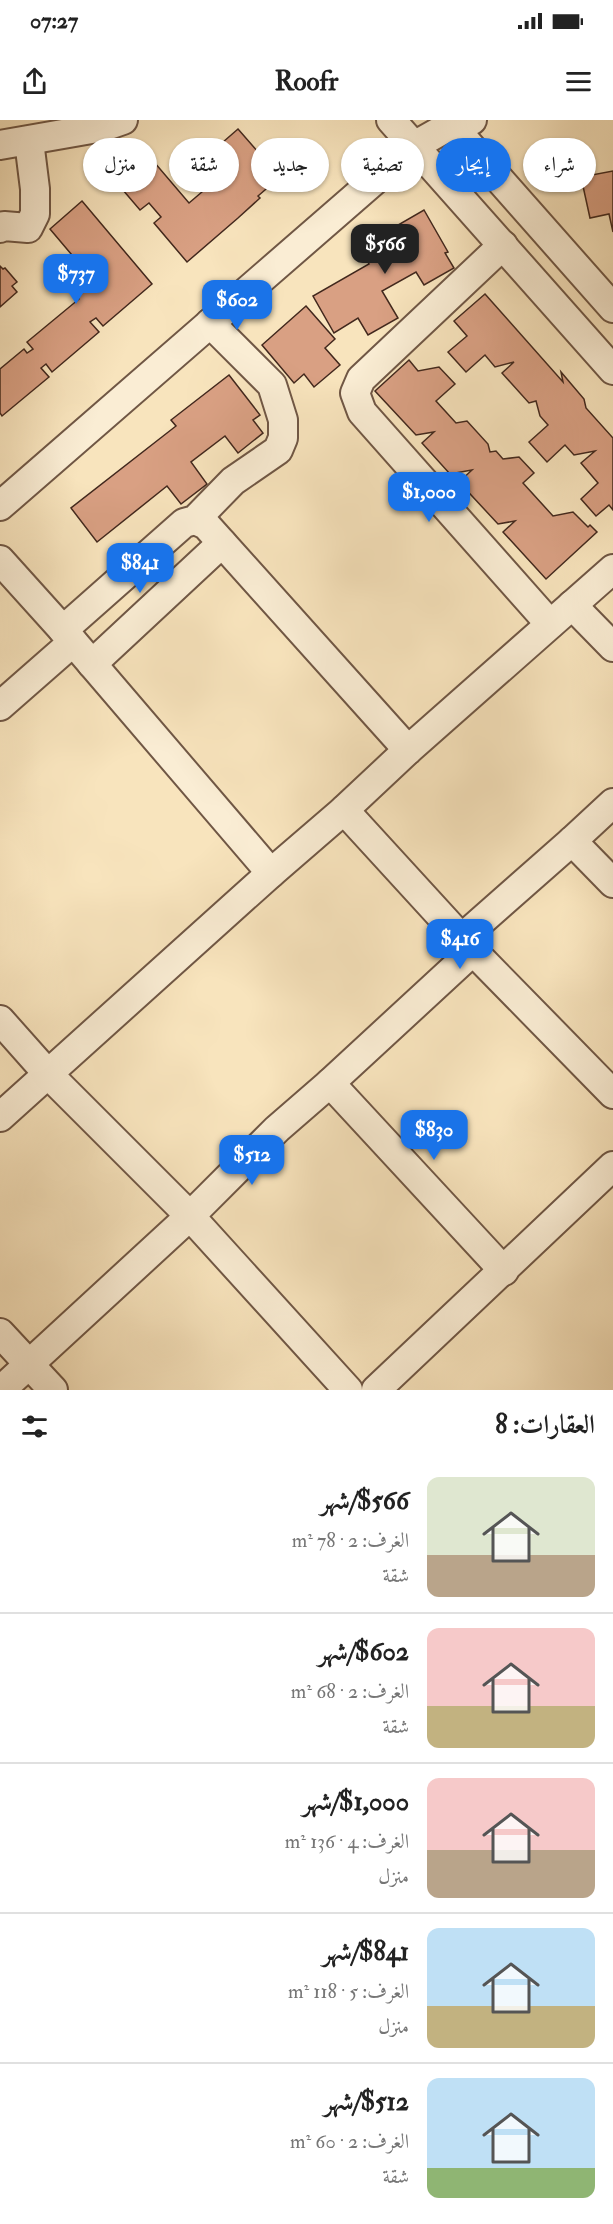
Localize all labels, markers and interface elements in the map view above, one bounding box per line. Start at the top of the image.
text: 07:27 [30,7,78,35]
icon: share [18,65,51,98]
text: Roofr [275,65,338,98]
icon: menu [562,65,595,98]
chip: منزل [83,138,157,192]
chip: شقة [169,138,239,192]
chip: جديد [251,138,329,192]
chip: تصفية [341,138,424,192]
chip: إيجار [436,138,511,192]
chip: شراء [523,138,596,192]
pin: $566 [349,224,421,275]
text: $566 [365,231,405,256]
pin: $737 [40,254,112,305]
text: $737 [57,261,95,286]
pin: $602 [201,280,273,331]
text: $602 [216,287,258,312]
pin: $1,000 [380,472,478,523]
text: $1,000 [402,479,456,504]
pin: $841 [104,543,176,594]
text: $841 [121,550,159,575]
pin: $416 [424,919,496,970]
text: $416 [440,926,480,951]
pin: $830 [398,1110,470,1161]
text: $830 [415,1117,453,1142]
pin: $512 [216,1135,288,1186]
text: $512 [233,1142,271,1167]
text: العقارات: 8 [495,1409,595,1441]
icon: filters [18,1410,51,1443]
text: $566/شهر [320,1485,409,1517]
icon: home [475,1501,547,1573]
text: الغرف: 2 · 78 m² [292,1528,409,1553]
text: شقة [383,1563,409,1588]
text: $602/شهر [318,1636,409,1668]
icon: home [475,1652,547,1724]
text: الغرف: 2 · 68 m² [291,1679,409,1704]
text: شقة [383,1714,409,1739]
text: $1,000/شهر [302,1786,409,1818]
icon: home [475,1802,547,1874]
text: الغرف: 4 · 136 m² [285,1829,409,1854]
text: منزل [378,1864,409,1889]
text: $841/شهر [322,1936,409,1968]
icon: home [475,1952,547,2024]
text: الغرف: 5 · 118 m² [288,1979,409,2004]
text: منزل [378,2014,409,2039]
text: $512/شهر [324,2086,409,2118]
icon: home [475,2102,547,2174]
text: الغرف: 2 · 60 m² [290,2129,409,2154]
text: شقة [383,2164,409,2189]

